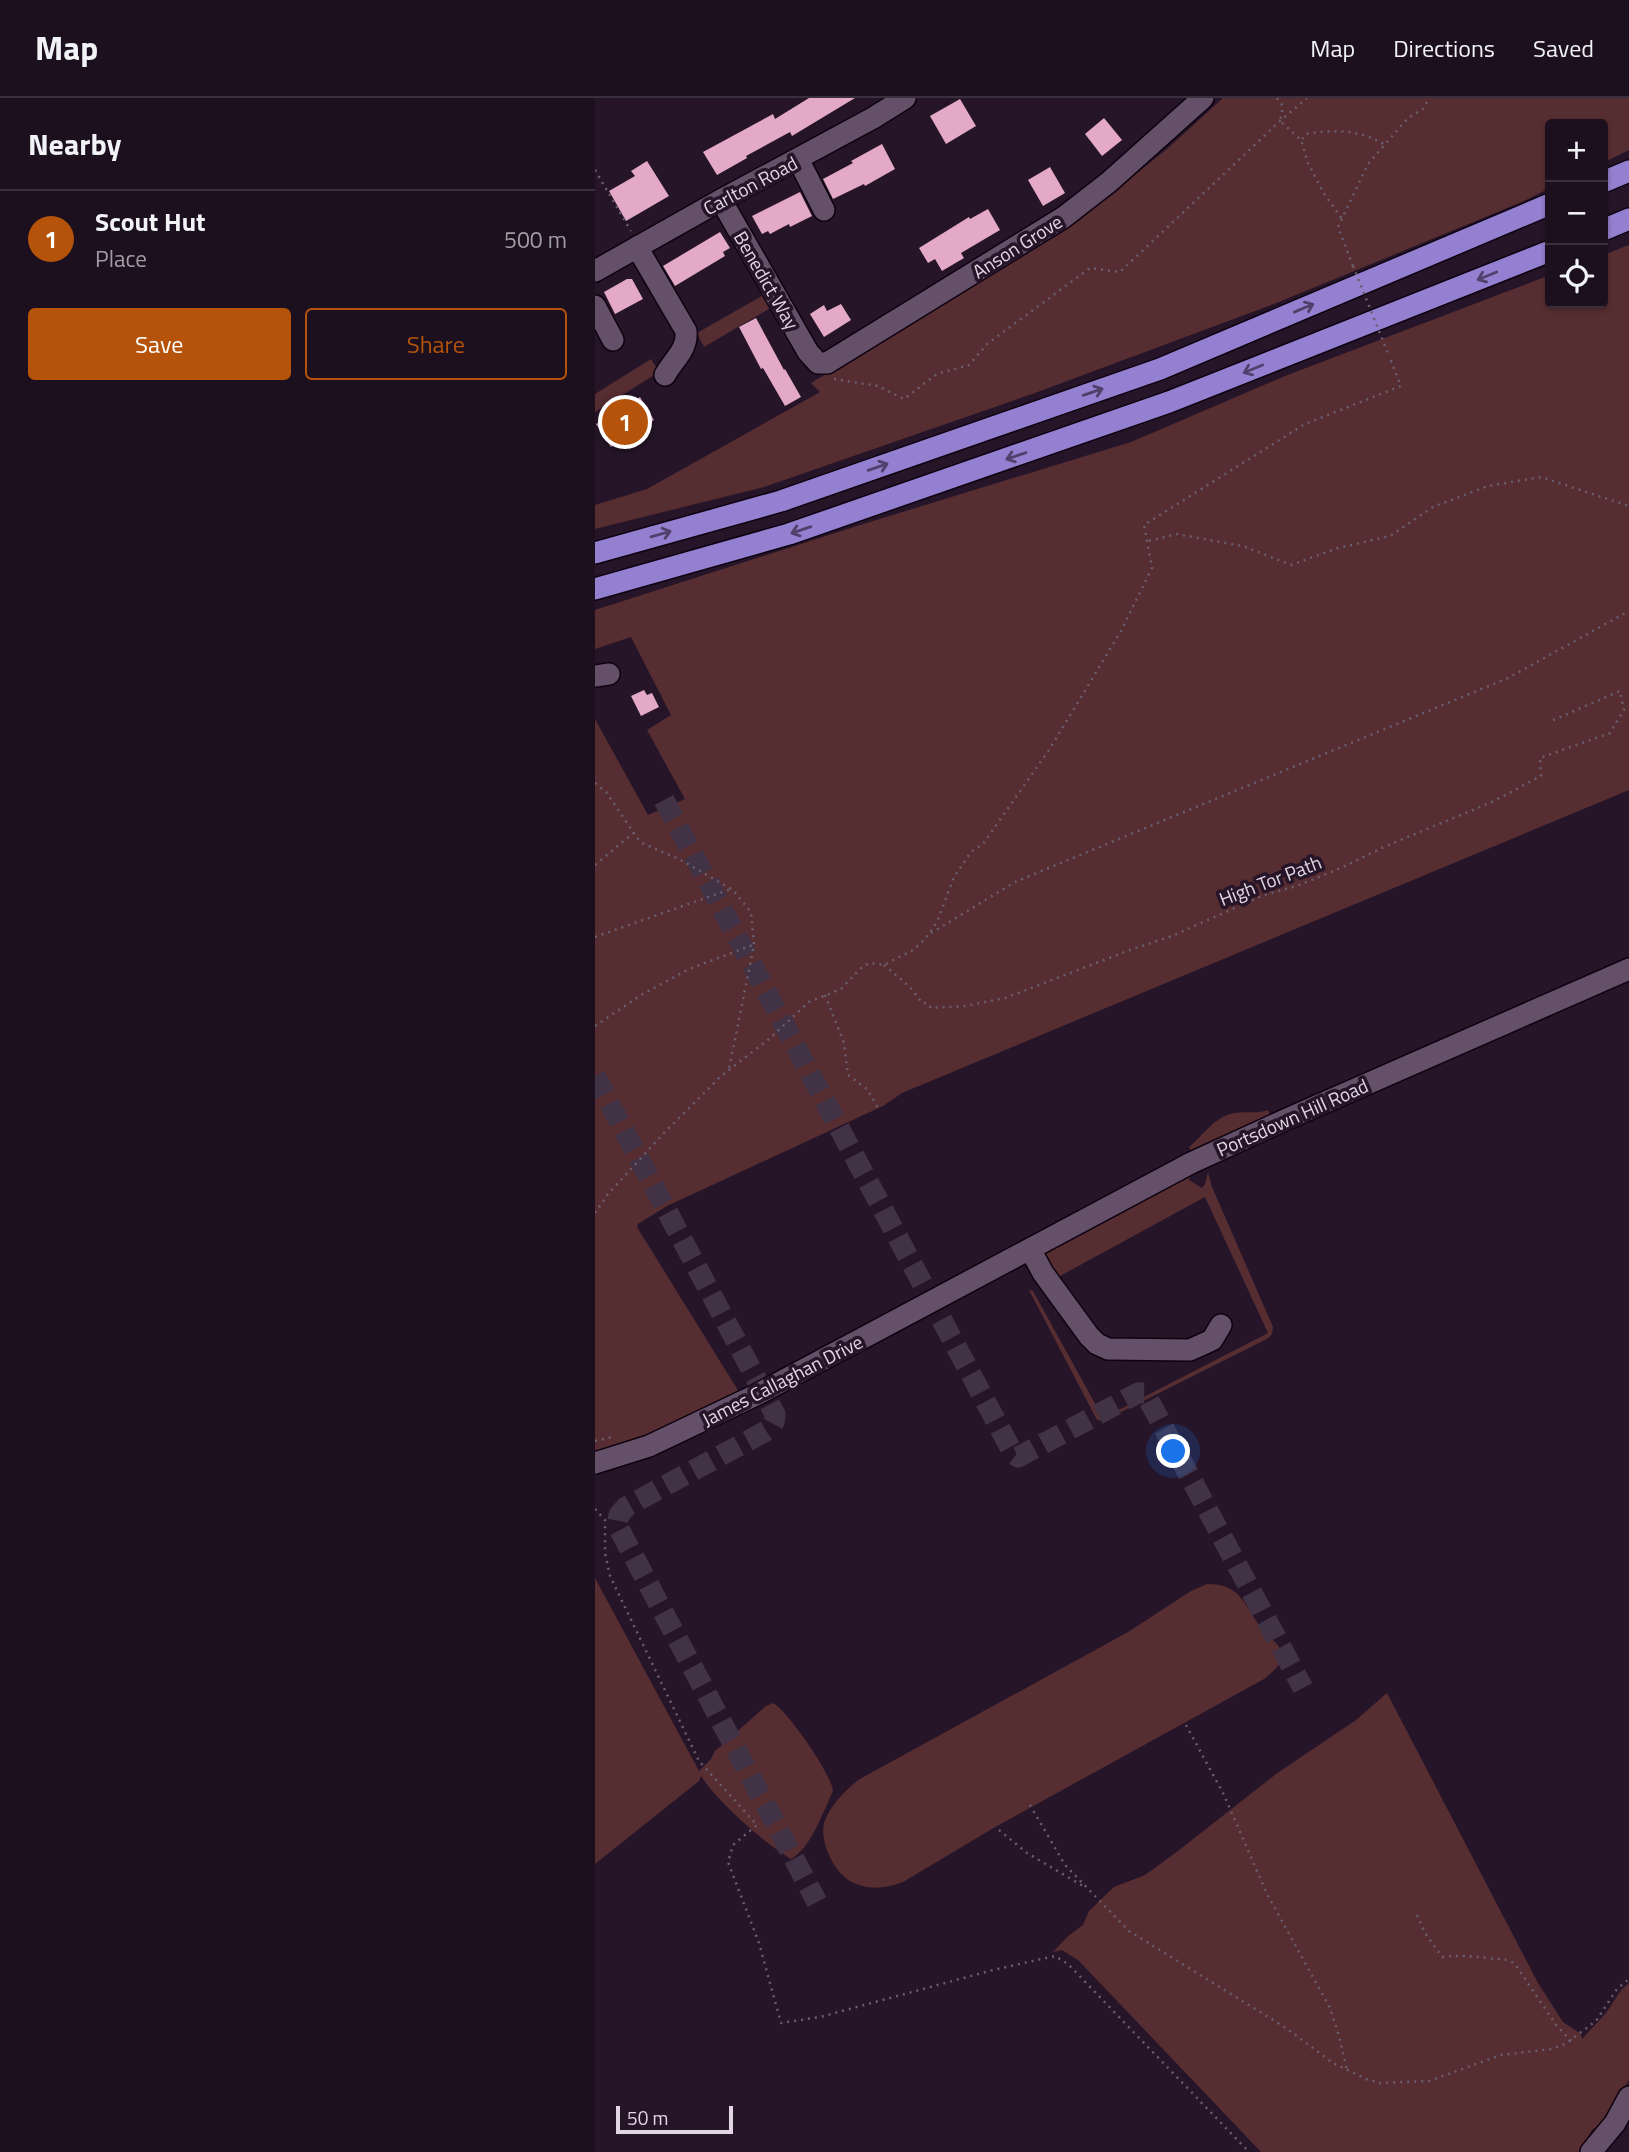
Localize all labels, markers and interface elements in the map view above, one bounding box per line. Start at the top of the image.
text: Map [35,23,98,73]
text: Map [1310,30,1355,66]
text: Directions [1393,30,1495,66]
text: Saved [1533,30,1594,66]
map controls [1545,119,1608,308]
button: + [1545,119,1608,182]
text: Nearby [28,121,121,167]
street label: Carlton Road [698,148,802,222]
button: − [1545,182,1608,245]
text: Scout Hut [95,202,205,241]
street label: Anson Grove [966,207,1068,285]
text: 1 [45,222,57,257]
text: 500 m [504,222,567,257]
street label: Benedict Way [727,225,807,335]
text: Place [95,241,147,276]
button: locate [1545,245,1608,308]
one-way arrow [1476,270,1498,283]
one-way arrow [1293,301,1314,314]
button: Save [28,308,291,380]
button: Share [305,308,567,380]
one-way arrow [1242,364,1264,377]
one-way arrow [1081,385,1103,397]
pin: 1 [602,396,648,448]
one-way arrow [1006,451,1028,463]
one-way arrow [866,460,888,472]
one-way arrow [791,525,813,537]
one-way arrow [650,527,672,540]
street label: High Tor Path [1215,847,1325,913]
street label: Portsdown Hill Road [1212,1071,1372,1163]
street label: James Callaghan Drive [697,1327,867,1433]
your location [1156,1434,1190,1468]
scale bar [616,2103,733,2135]
text: 50 m [627,2103,668,2132]

